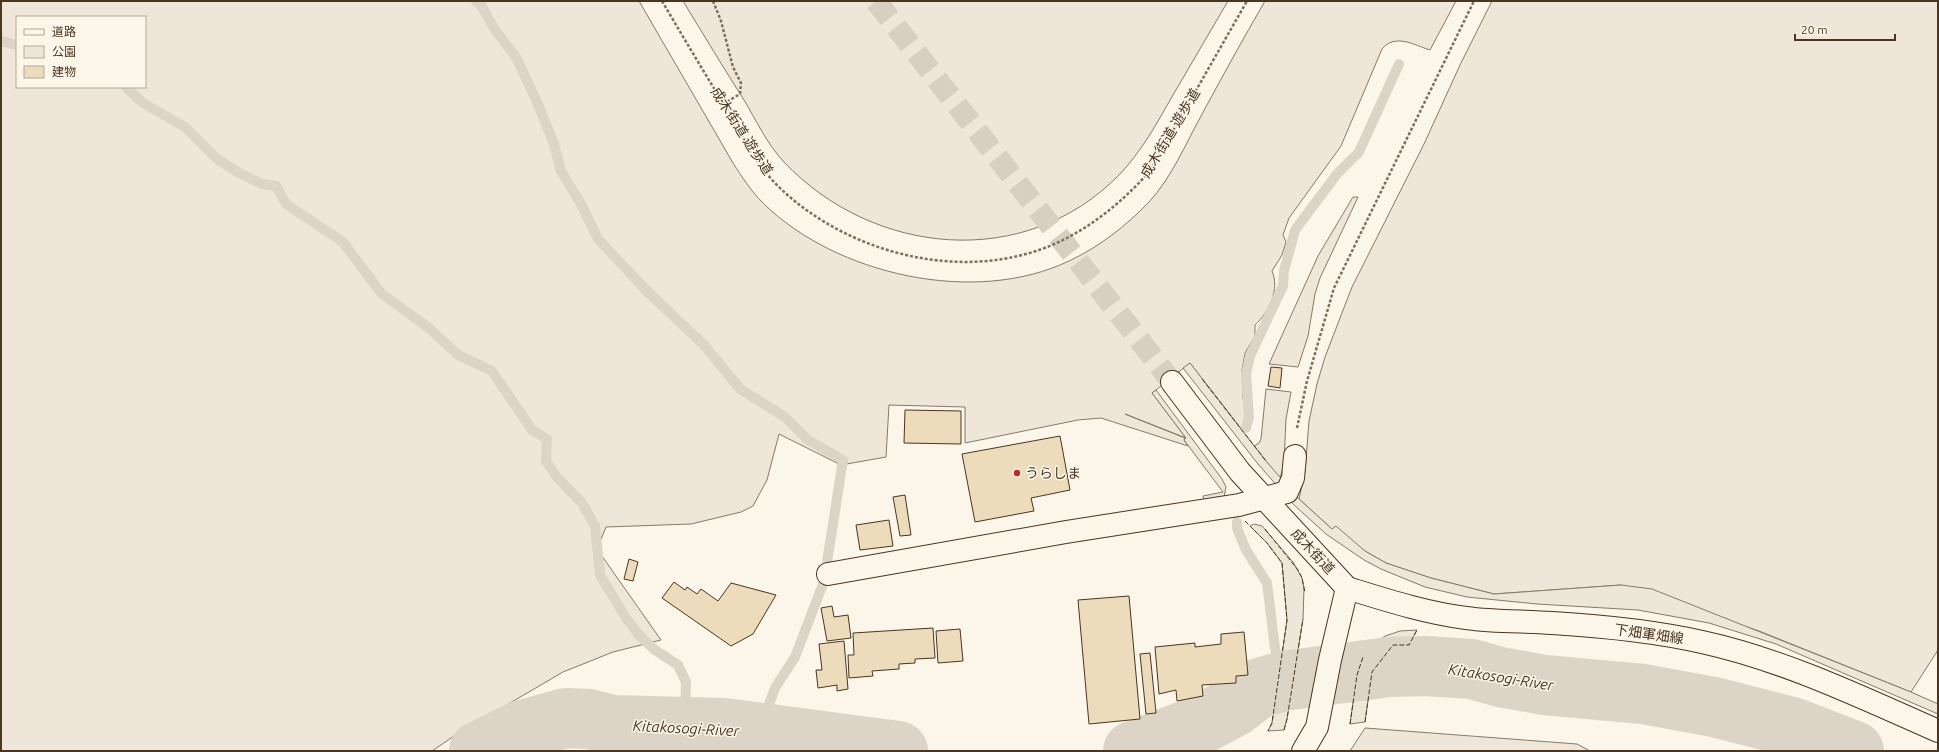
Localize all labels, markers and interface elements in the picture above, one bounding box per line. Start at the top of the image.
legend [16,16,146,88]
scale bar [1795,16,1895,42]
text: 20 m [1801,23,1828,36]
text: 道路 [52,25,76,38]
text: 公園 [52,45,76,58]
text: 建物 [52,65,76,78]
street label: 成木街道 遊歩道 [708,84,776,178]
street label: 成木街道 遊歩道 [1137,85,1203,181]
place label: うらしま [1025,465,1081,481]
marker: うらしま [1012,468,1022,478]
street label: 成木街道 [1288,525,1338,577]
street label: 下畑軍畑線 [1613,621,1685,647]
water label: Kitakosogi-River [1447,660,1556,694]
water label: Kitakosogi-River [632,717,741,739]

